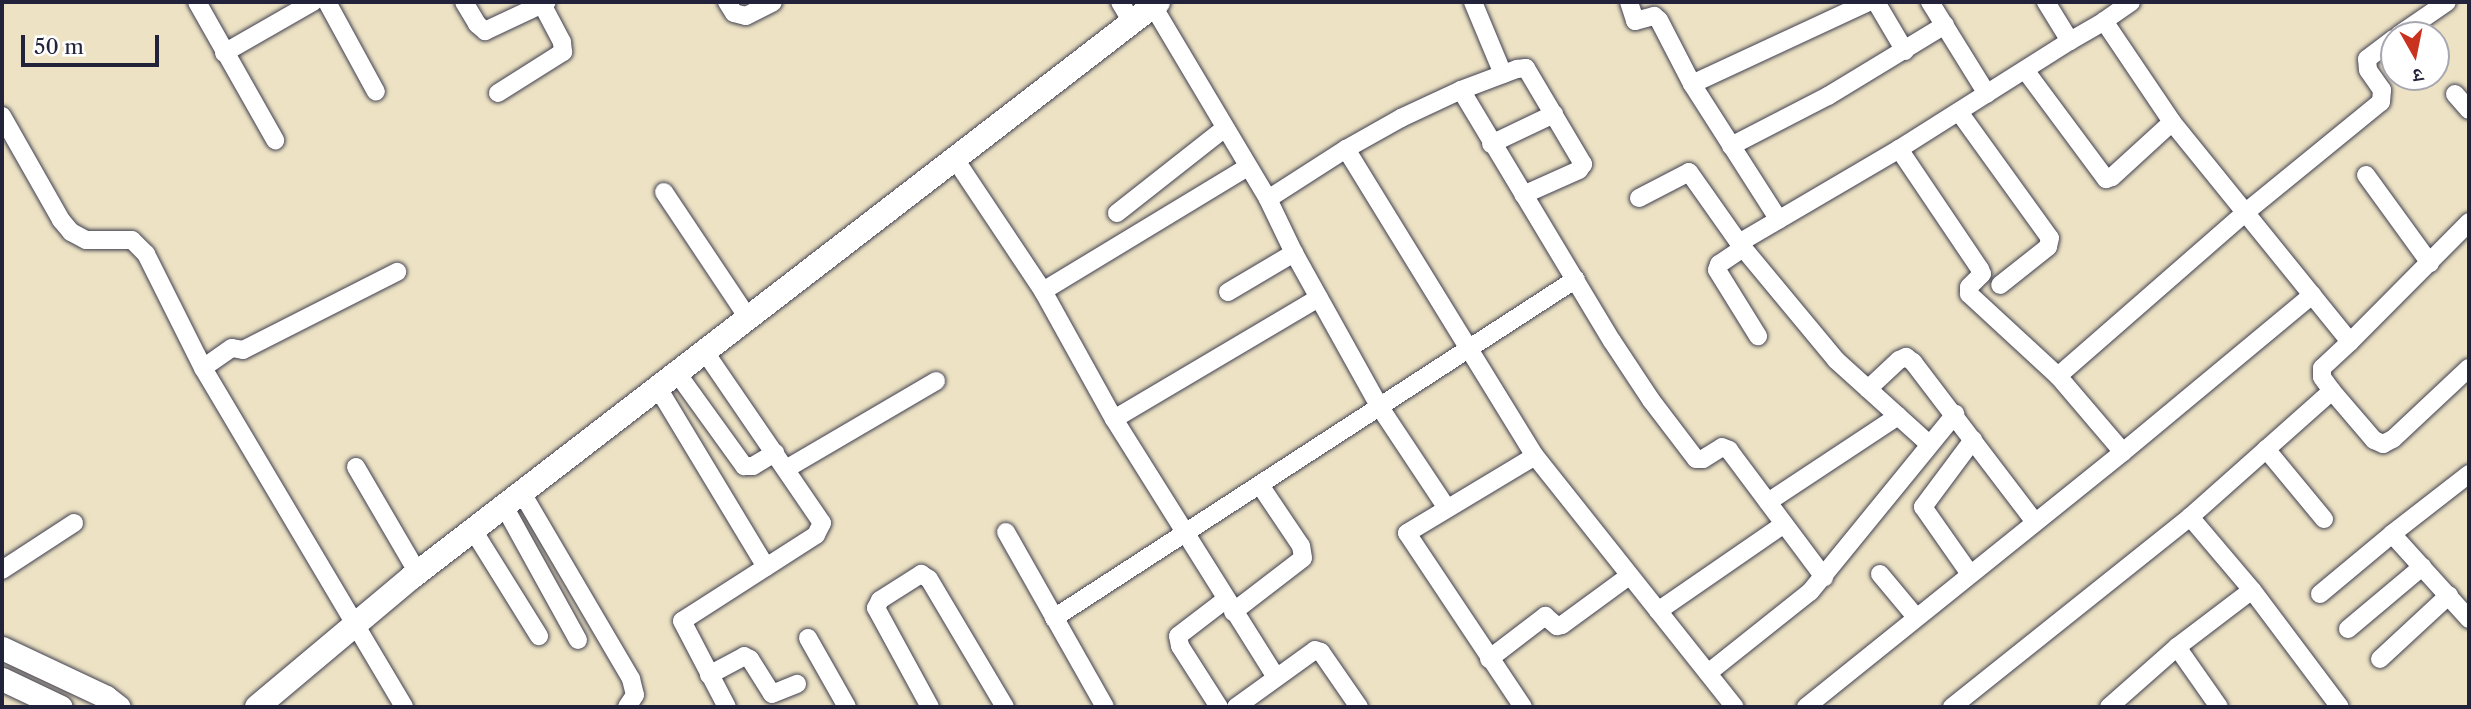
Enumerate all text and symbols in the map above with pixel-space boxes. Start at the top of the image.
scale bar [24,21,163,65]
north arrow [2380,21,2450,91]
text: 50 m [34,34,84,59]
text: उ [2411,63,2425,87]

